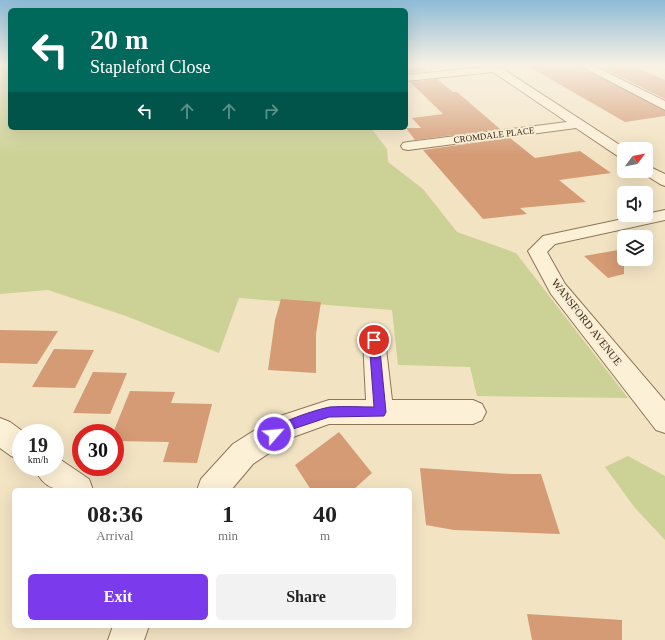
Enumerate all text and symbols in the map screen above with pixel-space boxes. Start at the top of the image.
icon: left [24,24,76,76]
text: 20 m [90,24,148,55]
text: Stapleford Close [90,57,210,77]
icon: left [134,100,156,122]
icon: ahead [176,100,198,122]
icon: ahead [218,100,240,122]
icon: right [260,100,282,122]
street label: CROMDALE PLACE [453,125,535,145]
north arrow [617,142,653,178]
map controls [617,142,653,266]
button: sound [617,186,653,222]
button: layers [617,230,653,266]
street label: WANSFORD AVENUE [550,276,625,368]
pin [357,323,391,357]
icon: arrive [363,329,385,351]
position arrow [253,413,295,455]
speed limit sign: 30 [72,424,124,476]
text: 19 [28,434,48,456]
text: km/h [28,454,48,465]
text: 08:36 [87,501,143,527]
text: 1 [222,501,234,527]
text: 40 [313,501,337,527]
text: Arrival [96,528,134,543]
text: min [218,528,238,543]
text: m [320,528,330,543]
button: Exit [28,574,208,620]
button: Share [216,574,396,620]

